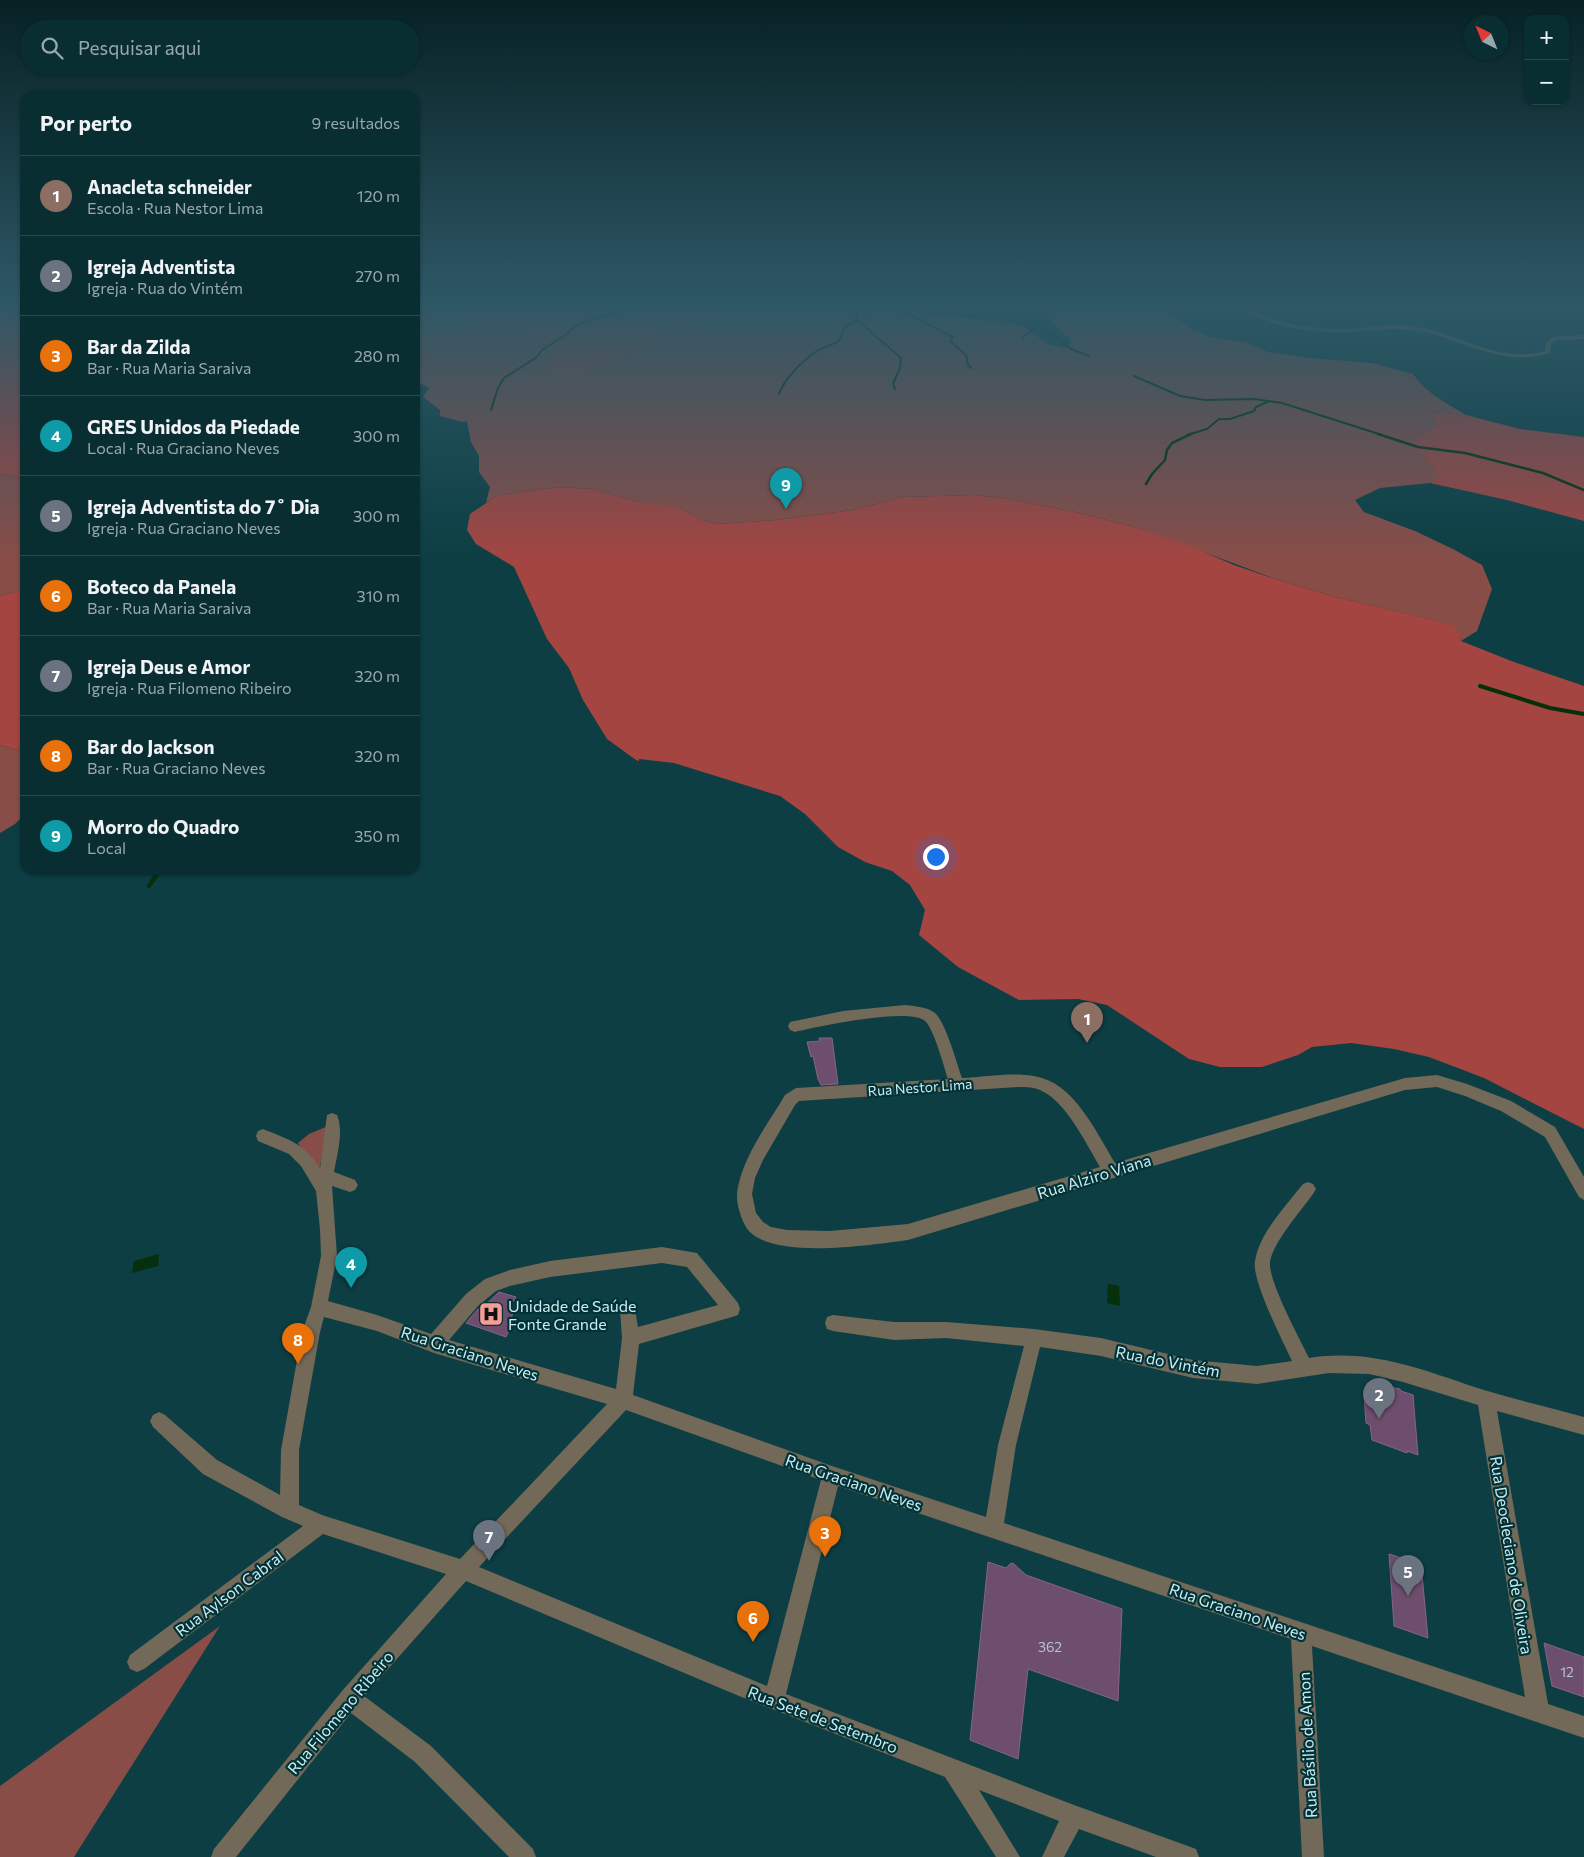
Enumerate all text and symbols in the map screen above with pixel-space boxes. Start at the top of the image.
north arrow [1464,15,1509,60]
map controls [1524,15,1569,105]
button: + [1524,15,1569,60]
search box [20,20,420,75]
icon: search [38,34,66,62]
text: Pesquisar aqui [78,36,201,59]
button: − [1524,60,1569,105]
text: Por perto [40,110,132,135]
text: 9 resultados [312,113,400,132]
text: Anacleta schneider [87,175,252,198]
text: 1 [52,186,60,205]
text: 120 m [357,186,400,205]
text: Escola · Rua Nestor Lima [87,198,263,217]
text: Igreja Adventista [87,255,235,278]
text: 2 [51,266,61,285]
text: 270 m [355,266,400,285]
text: Igreja · Rua do Vintém [87,278,243,297]
text: Bar da Zilda [87,335,190,358]
text: 3 [51,346,61,365]
text: 280 m [354,346,400,365]
text: Bar · Rua Maria Saraiva [87,358,251,377]
text: GRES Unidos da Piedade [87,415,300,438]
text: 4 [51,426,61,445]
text: 300 m [353,426,400,445]
text: Local · Rua Graciano Neves [87,438,279,457]
pin: 9 [770,468,802,509]
text: Igreja Adventista do 7˚ Dia [87,495,320,518]
text: 5 [51,506,61,525]
text: 300 m [353,506,400,525]
text: Igreja · Rua Graciano Neves [87,518,281,537]
text: Boteco da Panela [87,575,236,598]
text: 6 [51,586,61,605]
text: 310 m [357,586,400,605]
text: Bar · Rua Maria Saraiva [87,598,251,617]
text: Igreja Deus e Amor [87,655,250,678]
text: 7 [52,666,60,685]
text: 320 m [355,666,400,685]
text: Igreja · Rua Filomeno Ribeiro [87,678,292,697]
text: Bar do Jackson [87,735,215,758]
text: 8 [51,746,61,765]
text: 320 m [355,746,400,765]
text: Bar · Rua Graciano Neves [87,758,265,777]
text: Morro do Quadro [87,815,239,838]
text: 9 [51,826,61,845]
text: 350 m [354,826,400,845]
text: Local [87,838,126,857]
your location [923,844,949,870]
pin: 1 [1071,1002,1103,1043]
street label: Rua Nestor Lima [867,1075,973,1099]
street label: Rua Alziro Viana [1035,1150,1153,1202]
pin: 4 [335,1247,367,1288]
place label: Unidade de Saúde Fonte Grande [508,1296,636,1333]
hospital icon: Unidade de Saúde Fonte Grande [478,1301,504,1327]
street label: Rua Graciano Neves [399,1322,541,1384]
pin: 8 [282,1323,314,1364]
street label: Rua do Vintém [1114,1342,1222,1380]
pin: 2 [1363,1378,1395,1419]
street label: Rua Graciano Neves [783,1450,925,1514]
street label: Rua Deocleciano de Oliveira [1487,1455,1537,1655]
pin: 3 [809,1516,841,1557]
pin: 7 [473,1520,505,1561]
street label: Rua Aylson Cabral [171,1546,287,1640]
pin: 5 [1392,1555,1424,1596]
street label: Rua Graciano Neves [1167,1579,1309,1643]
pin: 6 [737,1601,769,1642]
house number: 362 [1038,1638,1062,1655]
street label: Rua Filomeno Ribeiro [283,1647,397,1777]
house number: 12 [1560,1663,1574,1680]
street label: Rua Básilio de Amon [1294,1671,1320,1819]
street label: Rua Sete de Setembro [745,1682,901,1756]

